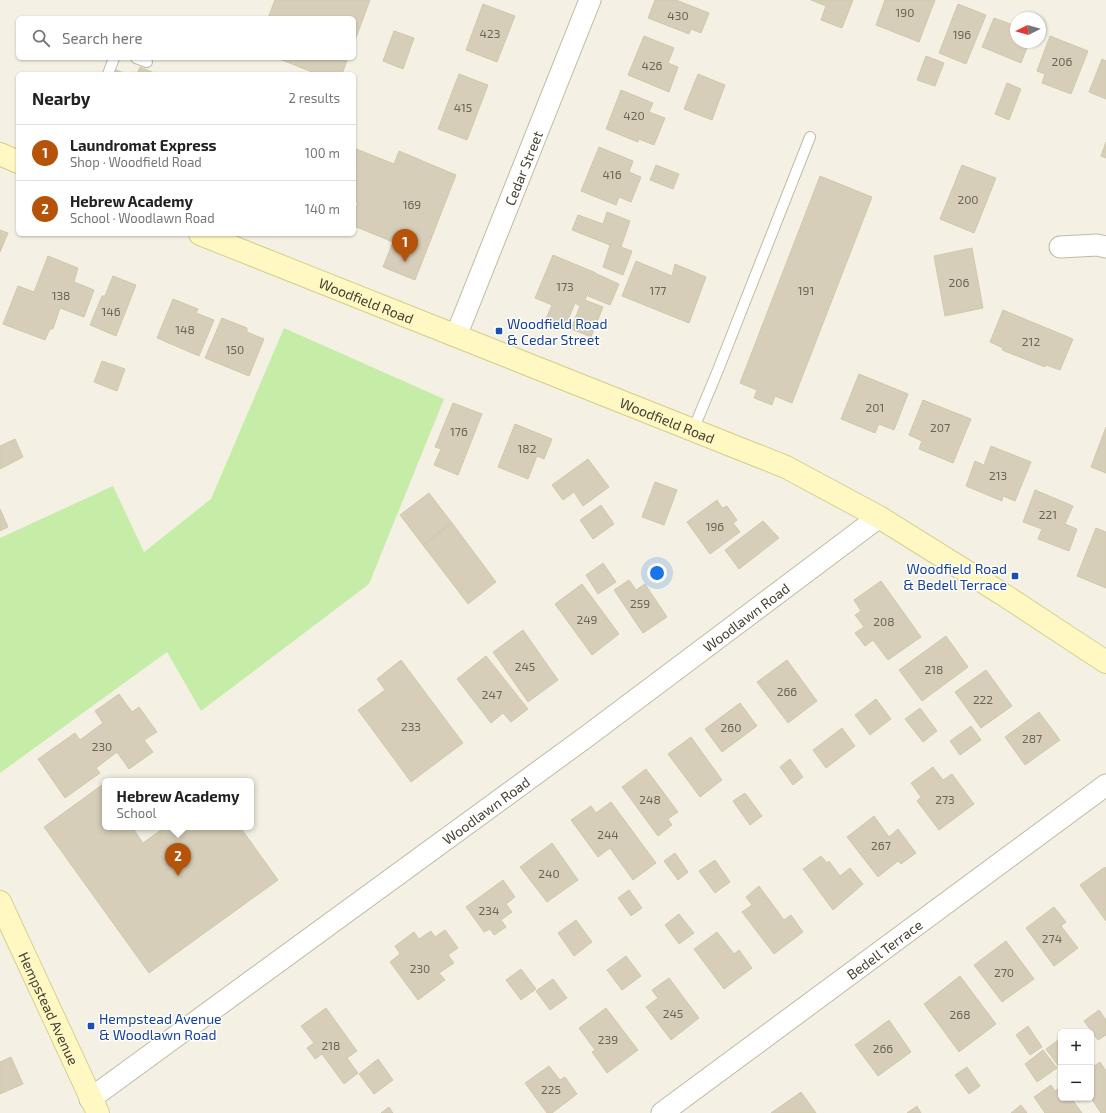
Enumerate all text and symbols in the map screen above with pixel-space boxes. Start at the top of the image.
house number: 190 [896,5,914,19]
house number: 430 [667,8,689,22]
north arrow [1010,12,1046,48]
search box [16,16,356,60]
house number: 423 [480,26,500,40]
icon: search [30,27,52,49]
house number: 196 [953,27,971,41]
text: Search here [62,29,143,47]
house number: 206 [1052,54,1073,68]
house number: 426 [642,58,663,72]
text: Nearby [32,88,90,108]
text: 2 results [288,90,340,106]
house number: 415 [454,100,472,114]
house number: 420 [623,108,645,122]
street label: Cedar Street [501,128,546,208]
text: Laundromat Express [70,136,217,154]
text: 1 [42,145,48,161]
text: 100 m [305,145,340,161]
text: Shop · Woodfield Road [70,154,202,170]
house number: 416 [602,167,622,181]
text: Hebrew Academy [70,192,193,210]
house number: 200 [957,192,979,206]
house number: 169 [403,197,421,211]
text: 2 [41,201,49,217]
text: 140 m [305,201,340,217]
text: School · Woodlawn Road [70,210,215,226]
pin: 1 [392,229,418,262]
street label: Woodfield Road [316,274,416,327]
house number: 206 [949,275,970,289]
house number: 173 [556,279,574,293]
house number: 177 [649,283,667,297]
house number: 191 [798,283,814,297]
house number: 138 [52,288,70,302]
house number: 146 [101,304,121,318]
place label: Woodfield Road & Cedar Street [507,315,608,348]
house number: 148 [175,322,195,336]
marker: Woodfield Road & Cedar Street [494,326,504,336]
house number: 212 [1022,334,1040,348]
house number: 150 [226,342,244,356]
street label: Woodfield Road [618,393,717,446]
house number: 201 [866,400,884,414]
house number: 207 [930,420,950,434]
house number: 176 [450,424,468,438]
house number: 182 [518,441,537,455]
house number: 213 [989,468,1007,482]
house number: 221 [1039,507,1057,521]
house number: 196 [706,519,724,533]
place label: Woodfield Road & Bedell Terrace [903,560,1007,593]
your location [647,563,667,583]
marker: Woodfield Road & Bedell Terrace [1010,571,1020,581]
street label: Woodlawn Road [699,579,793,655]
house number: 259 [630,596,650,610]
house number: 249 [577,612,598,626]
house number: 208 [873,614,895,628]
house number: 245 [515,659,535,673]
house number: 218 [925,662,943,676]
house number: 266 [777,684,797,698]
house number: 247 [482,687,502,701]
house number: 222 [973,692,993,706]
house number: 233 [401,719,421,733]
house number: 260 [721,720,741,734]
house number: 287 [1022,731,1042,745]
house number: 230 [92,739,112,753]
street label: Woodlawn Road [439,773,533,848]
popup [102,778,254,830]
text: Hebrew Academy [117,787,239,805]
house number: 248 [639,792,661,806]
house number: 273 [935,792,955,806]
text: School [117,805,156,821]
house number: 244 [597,827,619,841]
house number: 267 [871,838,891,852]
pin: 2 [165,843,191,876]
house number: 240 [538,866,560,880]
house number: 234 [479,903,499,917]
street label: Bedell Terrace [843,915,925,983]
house number: 274 [1042,931,1062,945]
street label: Hempstead Avenue [16,949,83,1067]
house number: 230 [410,961,430,975]
house number: 270 [994,965,1014,979]
house number: 245 [663,1006,683,1020]
house number: 268 [950,1007,970,1021]
place label: Hempstead Avenue & Woodlawn Road [99,1010,222,1043]
marker: Hempstead Avenue & Woodlawn Road [86,1021,96,1031]
map controls [1058,1029,1094,1101]
button: + [1058,1029,1094,1065]
house number: 239 [598,1032,618,1046]
house number: 218 [322,1038,340,1052]
house number: 266 [873,1041,893,1055]
button: − [1058,1065,1094,1101]
house number: 225 [541,1082,561,1096]

